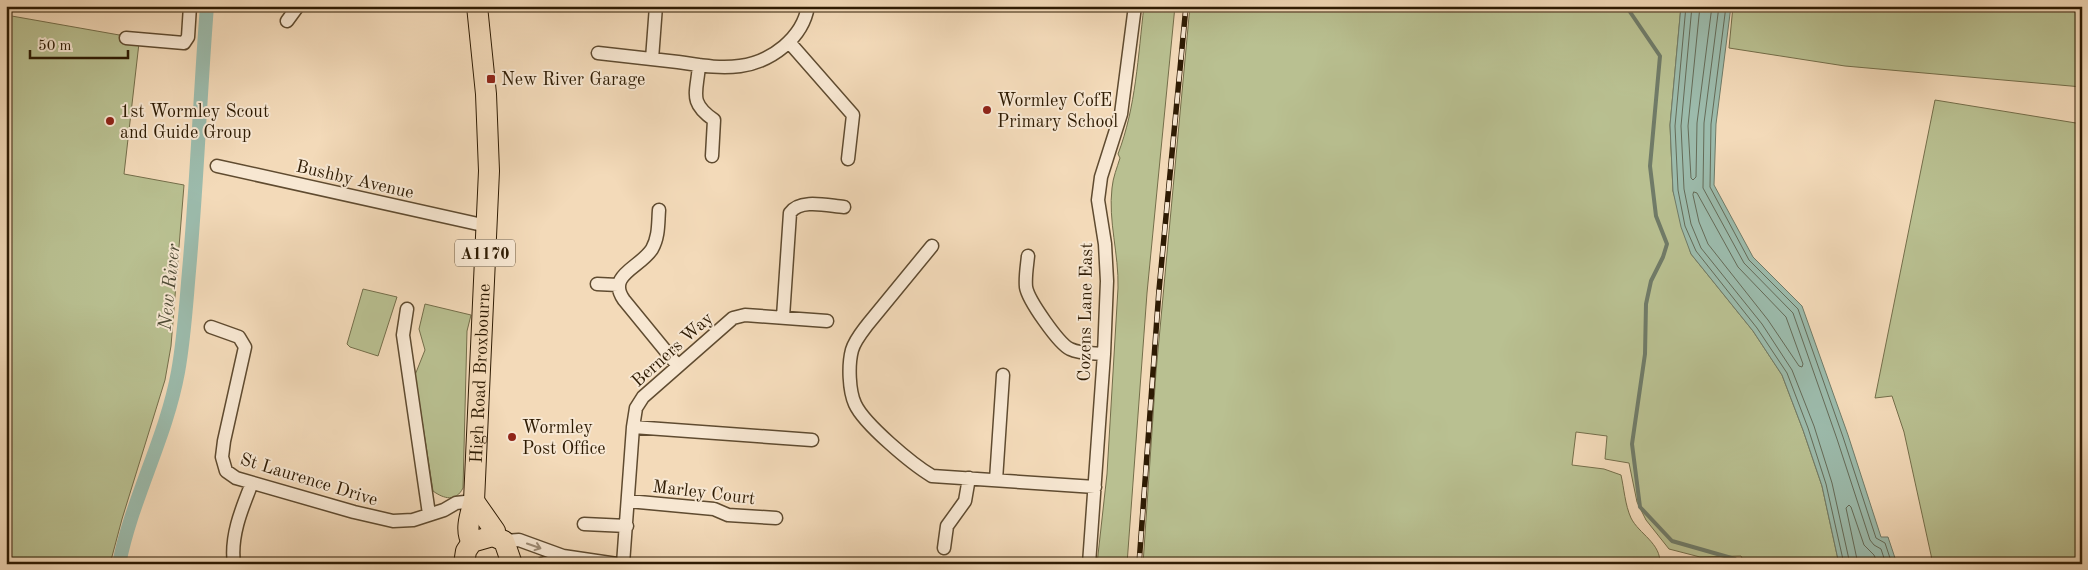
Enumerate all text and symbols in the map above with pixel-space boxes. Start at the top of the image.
scale bar [30,28,128,60]
text: 50 m [38,39,72,54]
place label: New River Garage [501,71,645,89]
marker: New River Garage [485,73,497,85]
place label: Wormley CofE Primary School [997,92,1118,131]
place label: 1st Wormley Scout and Guide Group [120,103,269,142]
marker: Wormley CofE Primary School [981,104,993,116]
marker: 1st Wormley Scout and Guide Group [104,115,116,127]
street label: Bushby Avenue [294,158,416,202]
road number: A1170 [455,240,515,266]
water label: New River [156,242,185,332]
street label: Cozens Lane East [1076,242,1096,382]
street label: High Road Broxbourne [468,283,494,464]
street label: Berners Way [629,309,717,391]
place label: Wormley Post Office [522,419,606,458]
marker: Wormley Post Office [506,431,518,443]
street label: St Laurence Drive [238,450,380,509]
street label: Marley Court [651,478,756,508]
one-way arrow [526,542,541,551]

